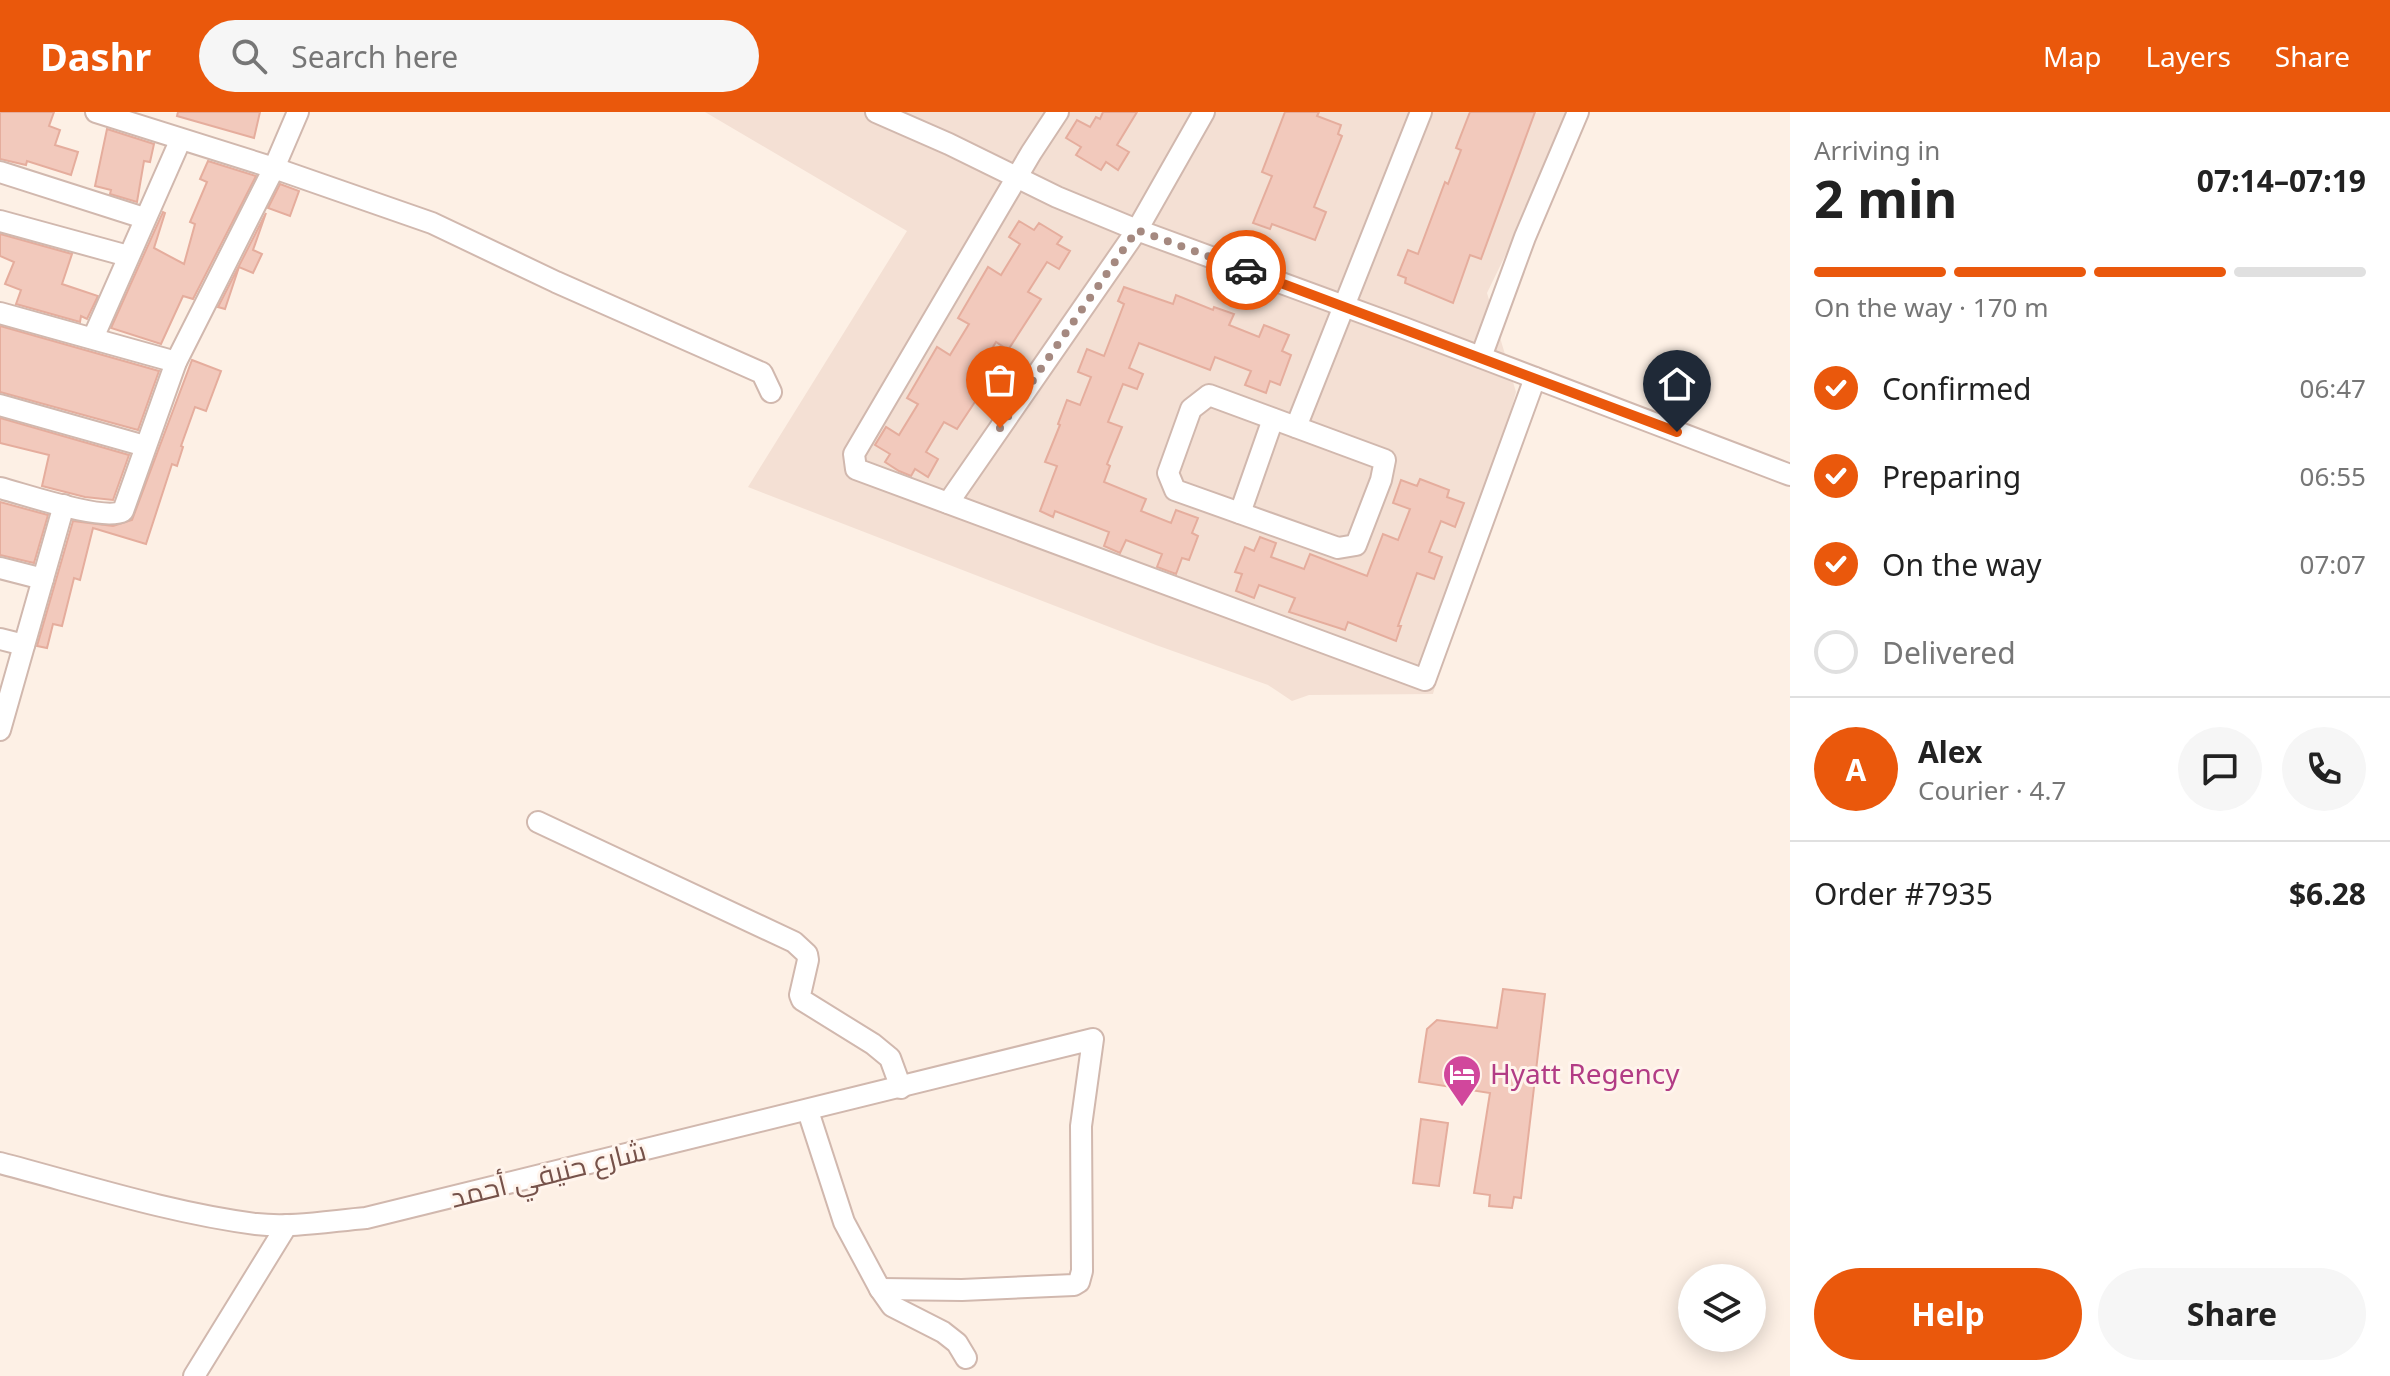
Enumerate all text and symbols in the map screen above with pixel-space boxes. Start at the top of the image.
search box [199,20,759,92]
text: Dashr [40,30,151,82]
icon: search [227,34,271,78]
text: Search here [291,36,458,77]
text: Map [2043,37,2101,75]
text: Layers [2145,37,2231,75]
text: Share [2275,37,2350,75]
text: Arriving in [1814,132,1940,168]
text: 07:14–07:19 [2197,160,2366,201]
text: 2 min [1814,162,1957,233]
courier [1206,230,1286,310]
icon: car [1224,248,1268,292]
text: On the way · 170 m [1814,289,2048,325]
pin [966,346,1034,428]
pin [1643,350,1711,432]
icon: bag [978,358,1022,402]
icon: home [1655,362,1699,406]
icon: check [1814,366,1858,410]
text: Confirmed [1882,368,2032,409]
text: 06:47 [2300,370,2366,406]
icon: check [1814,454,1858,498]
text: Preparing [1882,456,2021,497]
text: 06:55 [2300,458,2366,494]
icon: check [1814,542,1858,586]
text: On the way [1882,544,2042,585]
text: 07:07 [2300,546,2366,582]
text: Delivered [1882,632,2016,673]
button: chat [2178,727,2262,811]
button: phone [2282,727,2366,811]
text: Alex [1918,731,1982,772]
text: A [1846,749,1866,790]
text: Courier · 4.7 [1918,772,2066,808]
text: Order #7935 [1814,873,1993,914]
text: $6.28 [2289,873,2366,914]
hotel icon: Hyatt Regency [1441,1053,1483,1108]
place label: Hyatt Regency [1490,1054,1680,1092]
street label: شارع حنيفي أحمد [446,1130,651,1220]
map controls [1678,1264,1766,1352]
button: layers [1678,1264,1766,1352]
button: Help [1814,1268,2082,1360]
button: Share [2098,1268,2366,1360]

